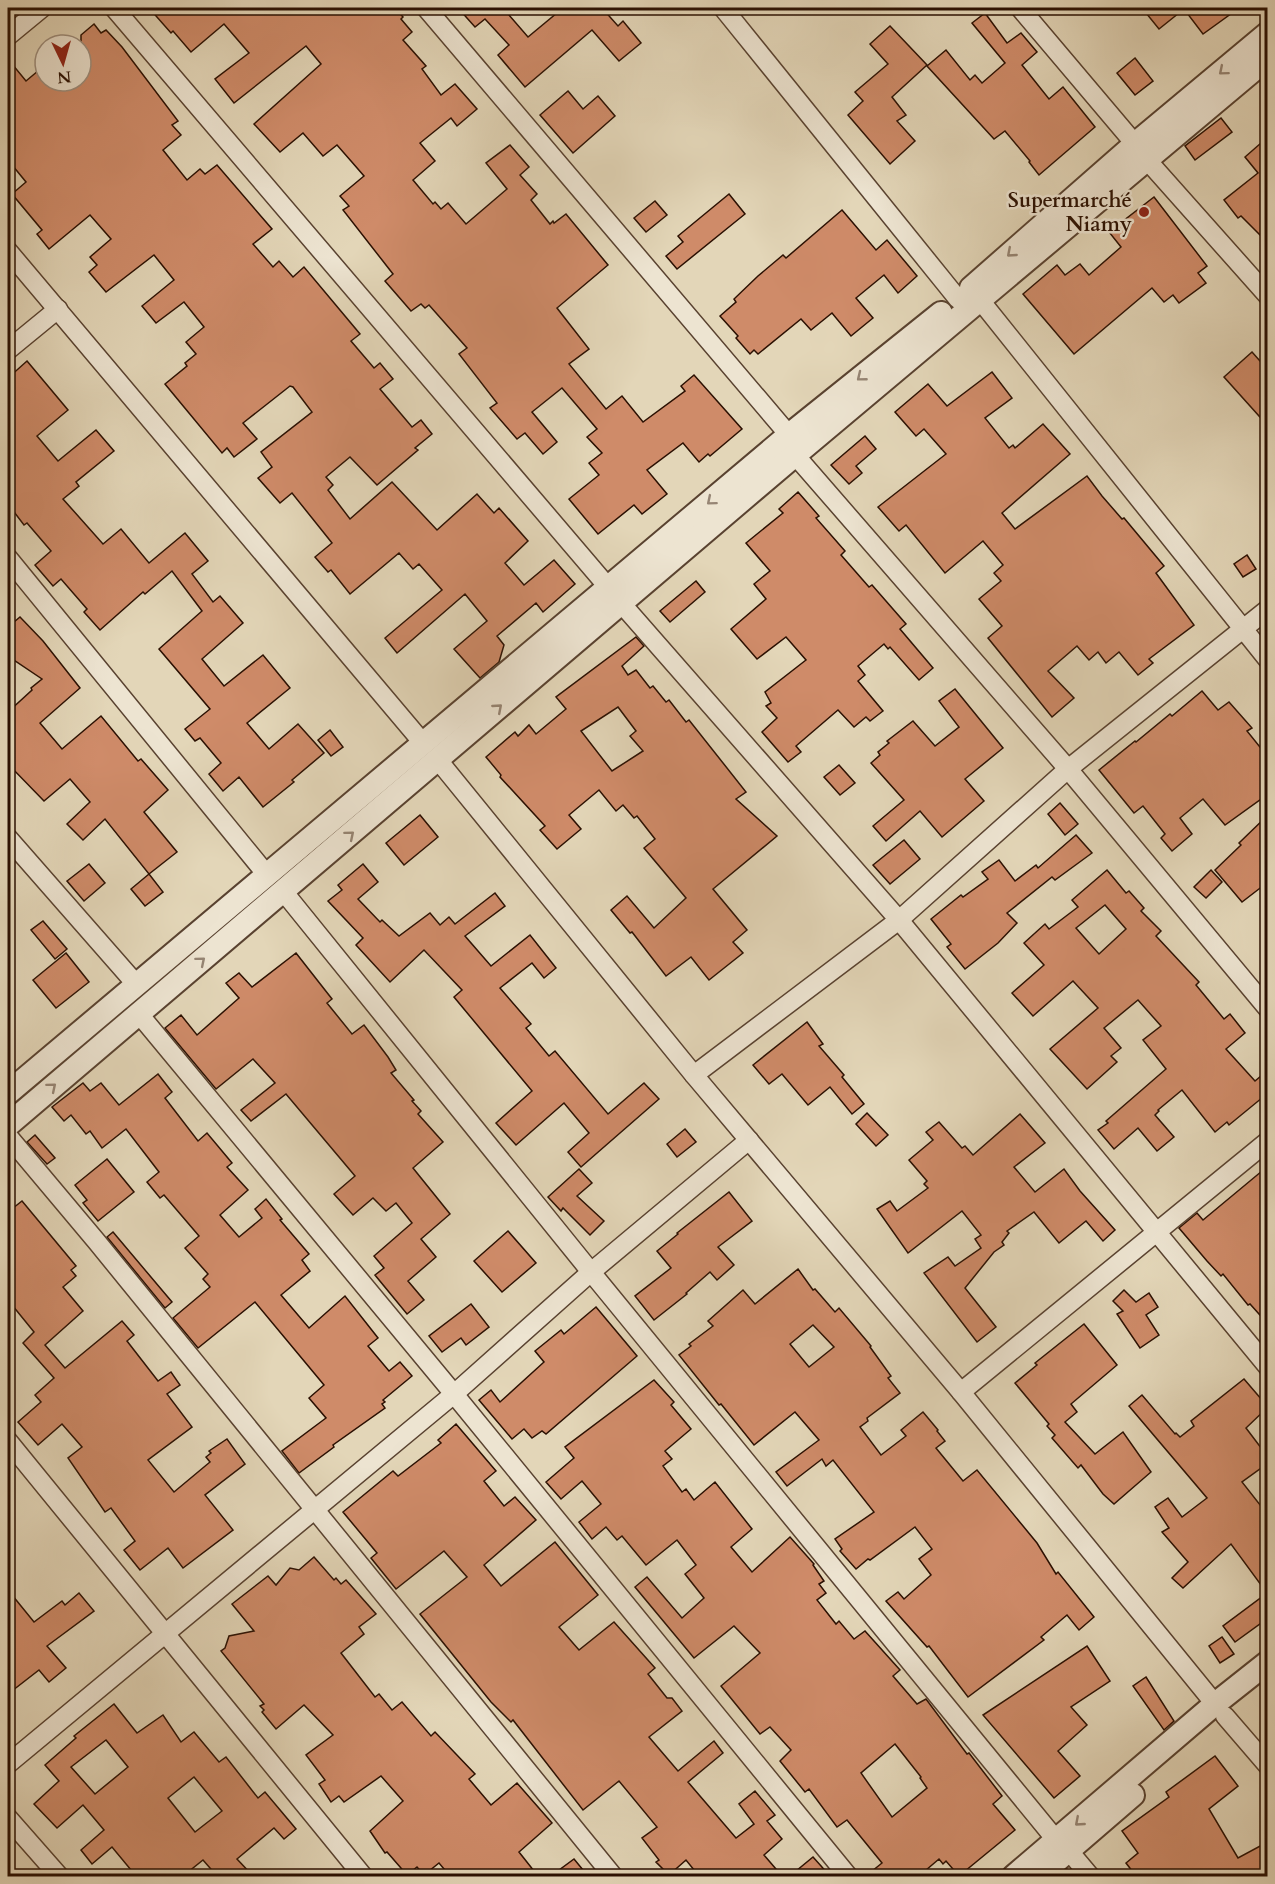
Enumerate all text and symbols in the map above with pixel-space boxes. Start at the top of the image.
north arrow [33,33,93,93]
one-way arrow [1219,63,1230,74]
text: N [56,65,72,89]
place label: Supermarché Niamy [1008,186,1132,239]
marker: Supermarché Niamy [1137,205,1151,219]
one-way arrow [1007,246,1018,257]
one-way arrow [857,370,868,381]
one-way arrow [707,494,718,505]
one-way arrow [491,705,502,716]
one-way arrow [343,831,354,842]
one-way arrow [194,957,205,968]
one-way arrow [45,1083,56,1094]
one-way arrow [1075,1815,1086,1826]

